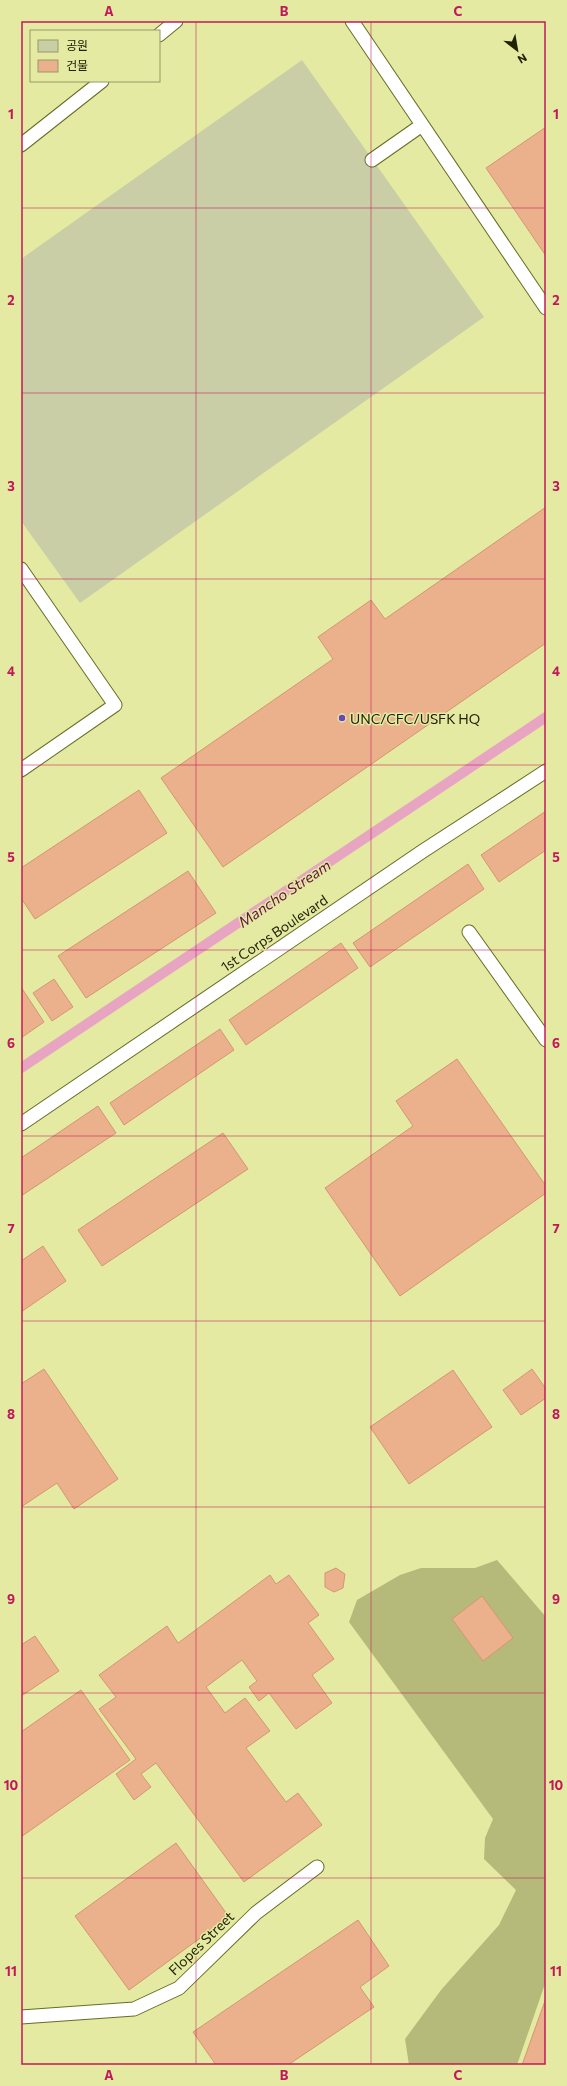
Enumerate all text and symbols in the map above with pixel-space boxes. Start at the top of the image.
text: A [104,3,114,19]
text: B [280,3,289,19]
text: C [454,3,463,19]
legend [30,30,160,82]
north arrow [497,30,537,70]
text: 공원 [66,38,88,52]
text: N [516,51,529,67]
text: 건물 [66,58,88,72]
text: 1 [8,106,14,122]
text: 1 [553,106,559,122]
text: 2 [7,292,15,308]
text: 2 [552,292,560,308]
text: 3 [7,478,15,494]
text: 3 [552,478,560,494]
text: 4 [7,663,15,679]
text: 4 [552,663,560,679]
place label: UNC/CFC/USFK HQ [350,710,480,727]
marker: UNC/CFC/USFK HQ [337,713,347,723]
text: 5 [7,849,15,865]
text: 5 [552,849,560,865]
water label: Mancho Stream [234,855,334,931]
street label: 1st Corps Boulevard [217,891,331,975]
text: 6 [7,1035,15,1051]
text: 6 [552,1035,560,1051]
text: 7 [7,1220,15,1236]
text: 7 [552,1220,560,1236]
text: 8 [7,1406,15,1422]
text: 8 [552,1406,560,1422]
text: 9 [7,1591,15,1607]
text: 9 [552,1591,560,1607]
text: 10 [4,1777,19,1793]
text: 10 [549,1777,564,1793]
street label: Flopes Street [165,1907,237,1978]
text: 11 [5,1963,17,1979]
text: 11 [550,1963,562,1979]
text: A [104,2067,114,2083]
text: B [280,2067,289,2083]
text: C [454,2067,463,2083]

